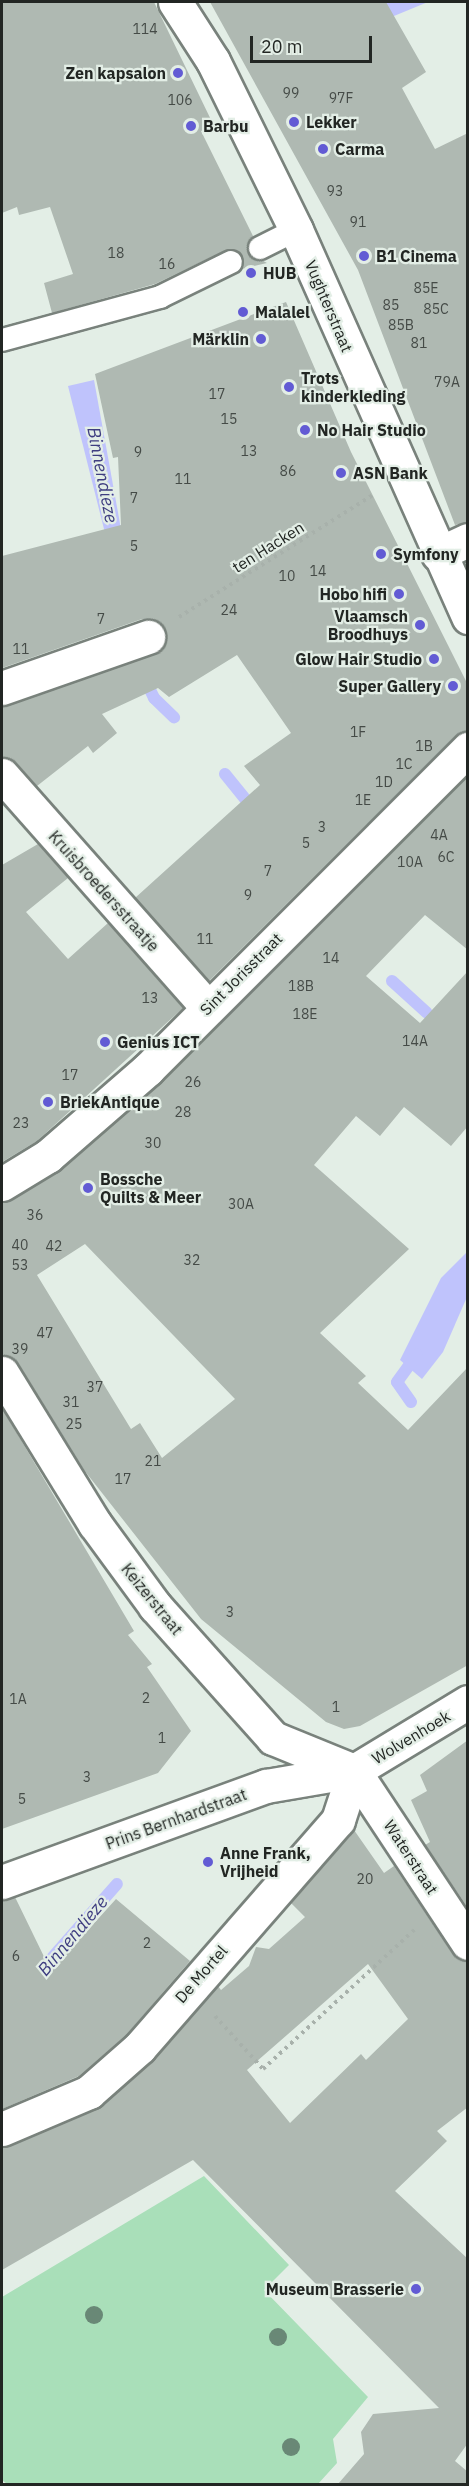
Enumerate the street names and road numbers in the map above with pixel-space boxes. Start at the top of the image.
street label: Vughterstraat [301,257,357,355]
street label: ten Hacken [229,517,307,577]
street label: Kruisbroedersstraatje [45,827,163,955]
street label: Sint Jorisstraat [196,929,286,1019]
street label: Keizerstraat [117,1559,187,1639]
street label: Wolvenhoek [368,1706,454,1768]
street label: Prins Bernhardstraat [103,1785,249,1853]
street label: Waterstraat [380,1816,442,1898]
street label: De Mortel [171,1941,231,2007]

